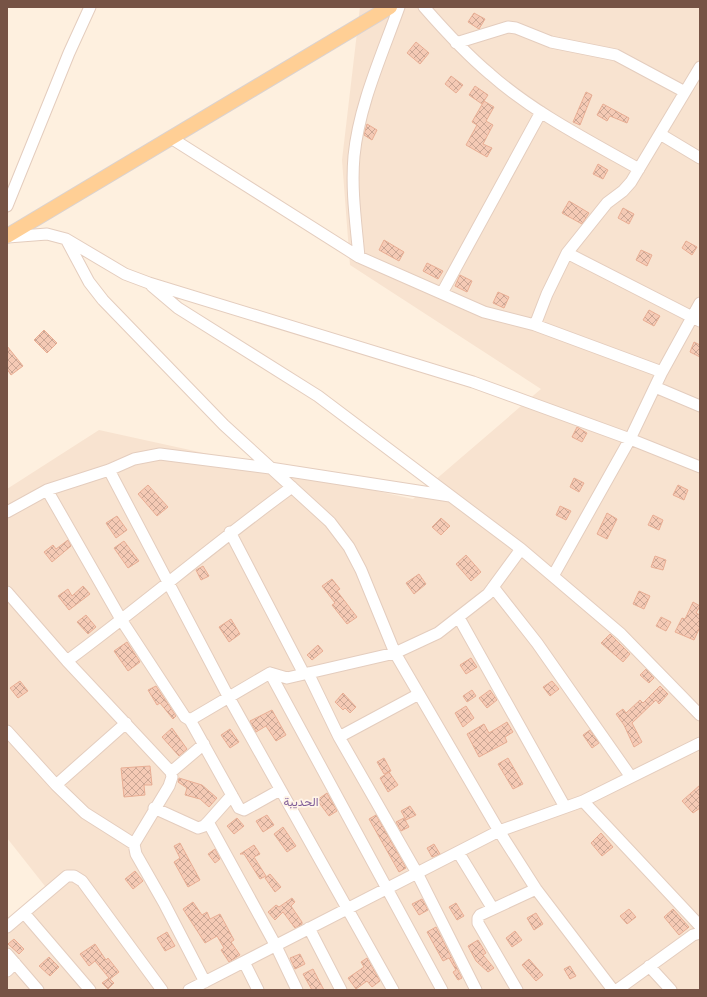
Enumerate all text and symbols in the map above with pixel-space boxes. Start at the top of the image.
district label: الحديبة [284,793,318,810]

